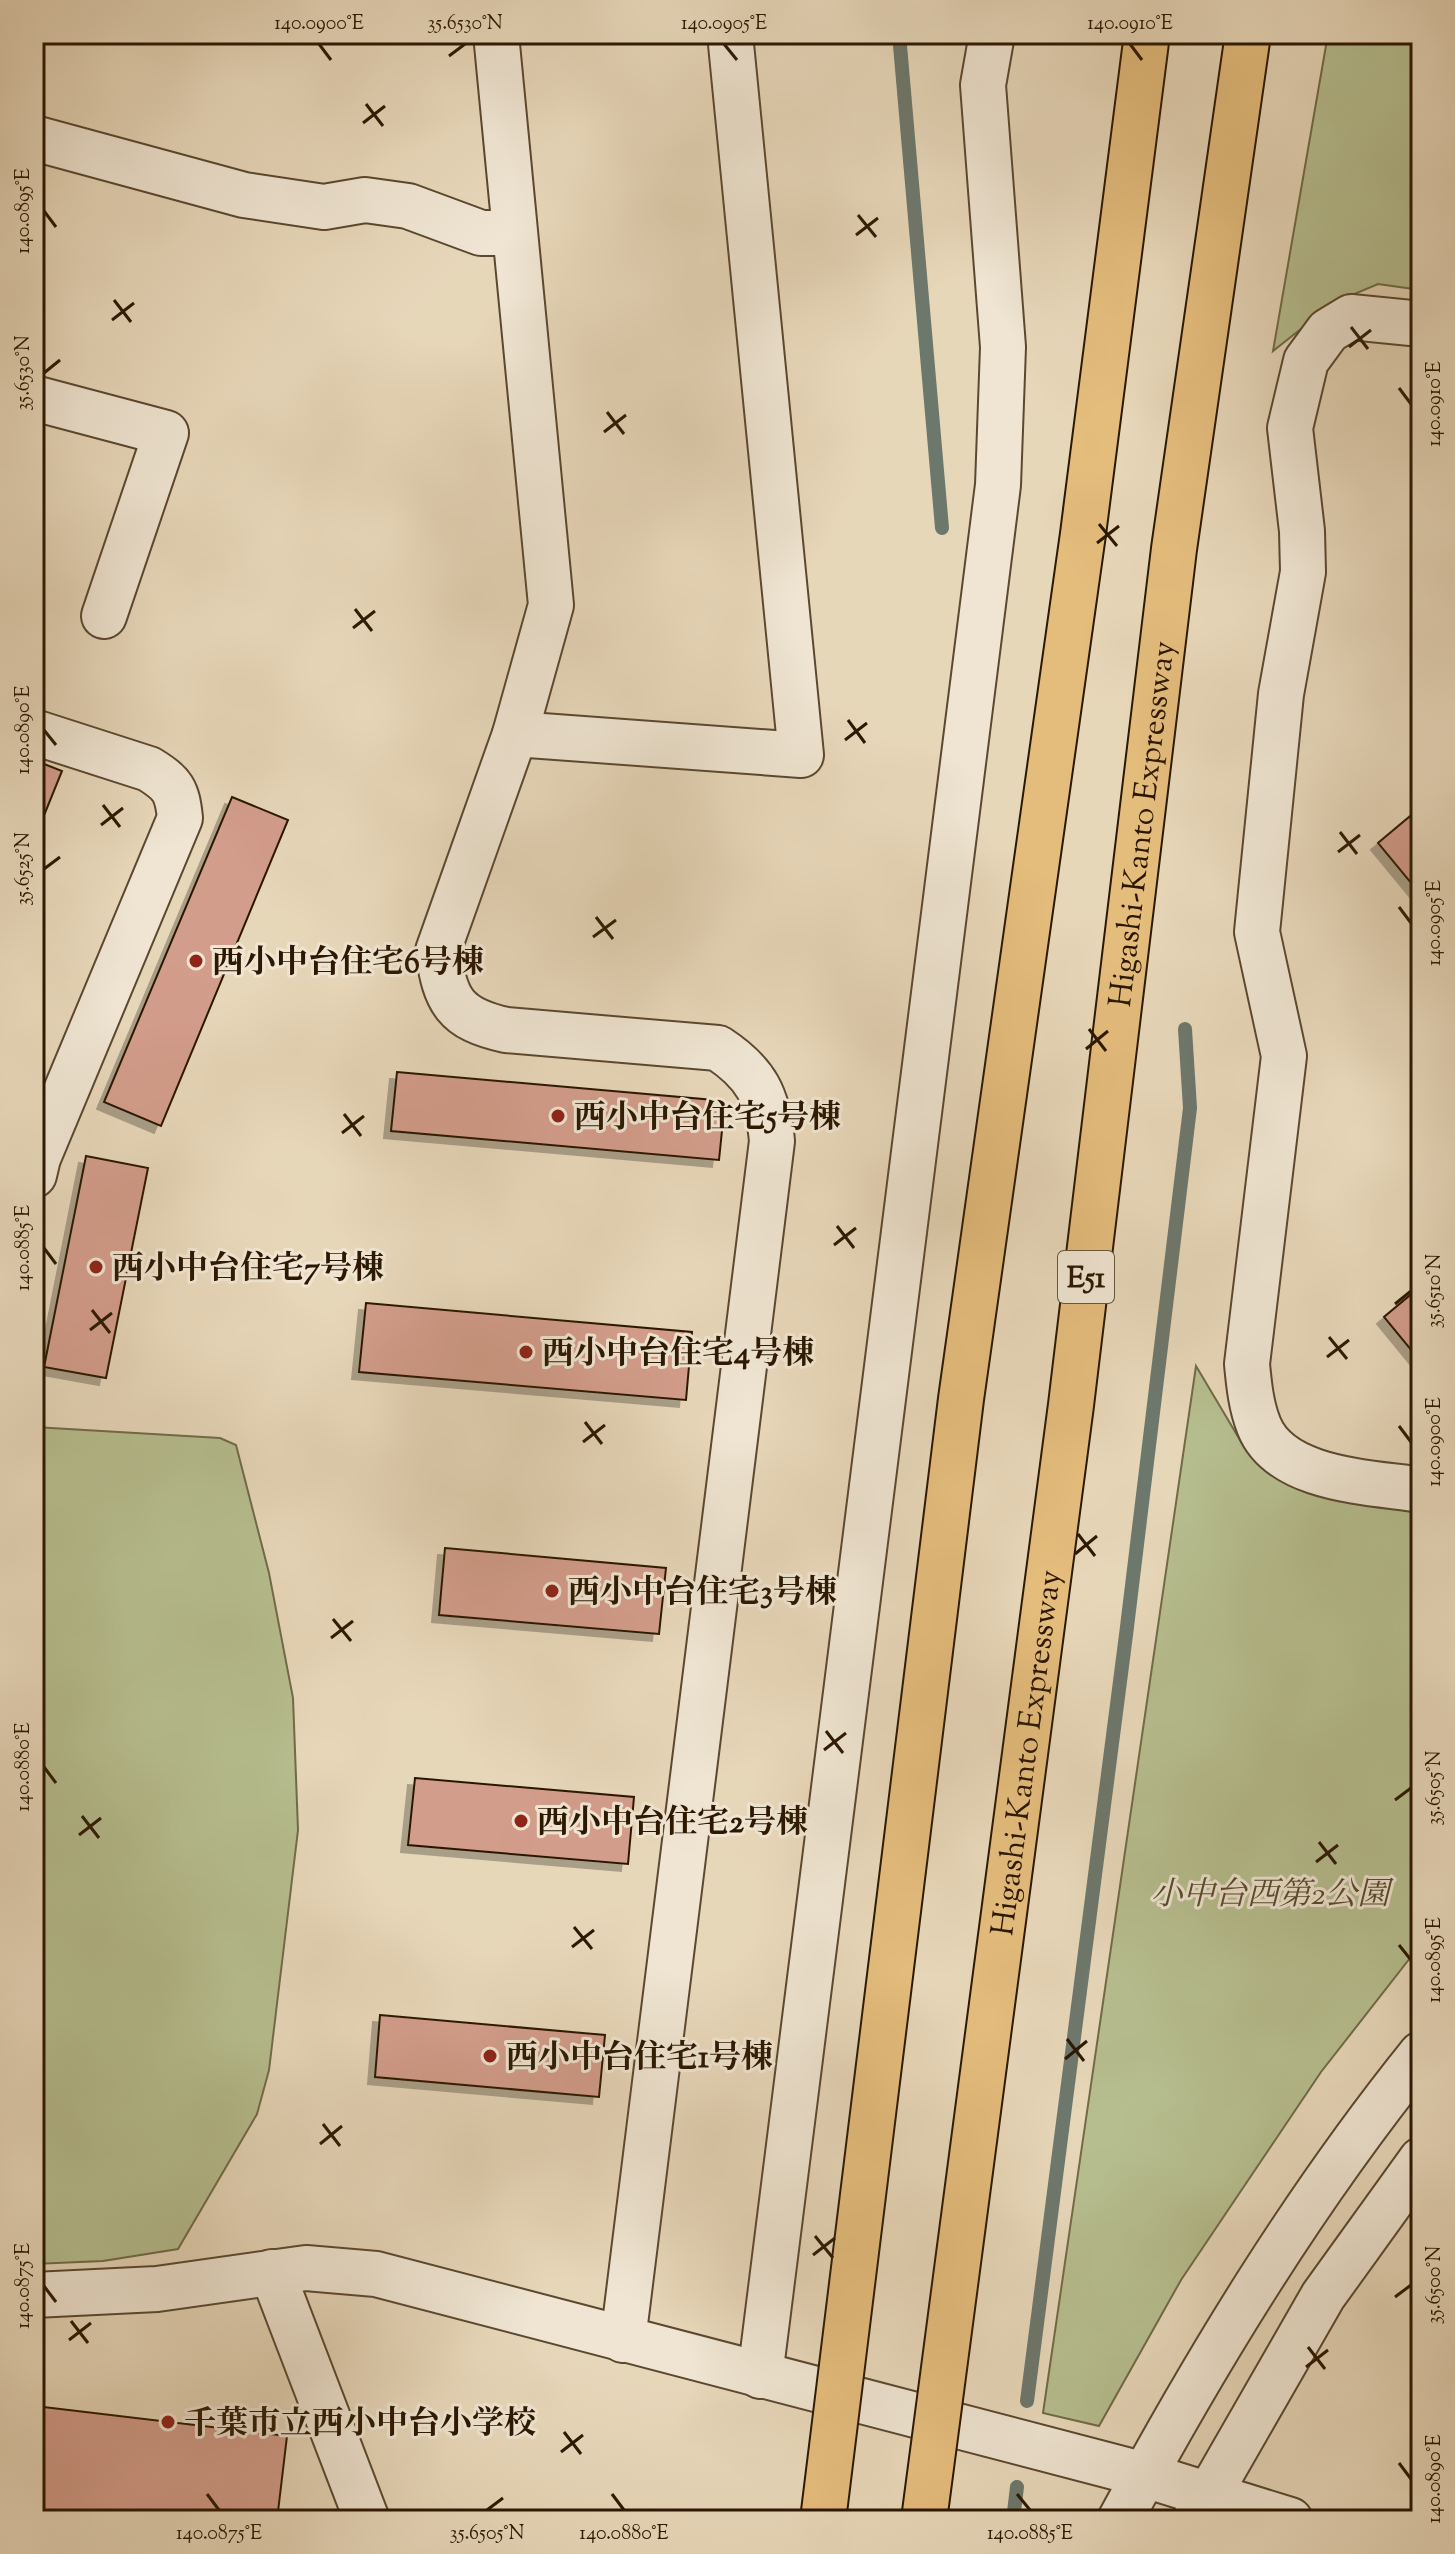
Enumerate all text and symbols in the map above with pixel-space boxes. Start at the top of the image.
text: 140.0900°E [274,10,364,39]
text: 35.6530°N [427,10,503,39]
text: 140.0905°E [681,10,767,39]
text: 140.0910°E [1087,10,1173,39]
text: 140.0895°E [10,168,39,254]
text: 35.6530°N [10,335,39,411]
text: 140.0910°E [1421,361,1450,447]
street label: Higashi-Kanto Expressway [1099,639,1189,1010]
text: 140.0890°E [10,686,39,774]
text: 35.6525°N [10,832,39,906]
text: 140.0905°E [1421,880,1450,966]
place label: 西小中台住宅6号棟 [212,941,484,987]
marker: 西小中台住宅6号棟 [187,952,205,970]
place label: 西小中台住宅5号棟 [574,1096,841,1142]
marker: 西小中台住宅5号棟 [549,1107,567,1125]
text: 140.0885°E [10,1205,39,1291]
place label: 西小中台住宅7号棟 [112,1247,384,1293]
road number: E51 [1058,1251,1114,1303]
text: 35.6510°N [1421,1254,1450,1328]
marker: 西小中台住宅7号棟 [87,1258,105,1276]
place label: 西小中台住宅4号棟 [542,1332,814,1378]
marker: 西小中台住宅4号棟 [517,1343,535,1361]
text: 140.0900°E [1421,1397,1450,1487]
street label: Higashi-Kanto Expressway [981,1567,1075,1939]
place label: 西小中台住宅3号棟 [568,1571,837,1617]
marker: 西小中台住宅3号棟 [543,1582,561,1600]
text: 140.0880°E [10,1722,39,1812]
text: 35.6505°N [1421,1751,1450,1825]
place label: 西小中台住宅2号棟 [537,1801,808,1847]
marker: 西小中台住宅2号棟 [512,1812,530,1830]
park label: 小中台西第2公園 [1151,1873,1394,1919]
text: 140.0895°E [1421,1917,1450,2003]
place label: 西小中台住宅1号棟 [506,2036,773,2082]
marker: 西小中台住宅1号棟 [481,2047,499,2065]
text: 140.0875°E [10,2243,39,2329]
text: 35.6500°N [1421,2246,1450,2324]
place label: 千葉市立西小中台小学校 [184,2402,536,2448]
marker: 千葉市立西小中台小学校 [159,2413,177,2431]
text: 140.0890°E [1421,2435,1450,2523]
text: 140.0875°E [176,2520,262,2549]
text: 35.6505°N [450,2520,524,2549]
text: 140.0880°E [579,2520,669,2549]
text: 140.0885°E [987,2520,1073,2549]

